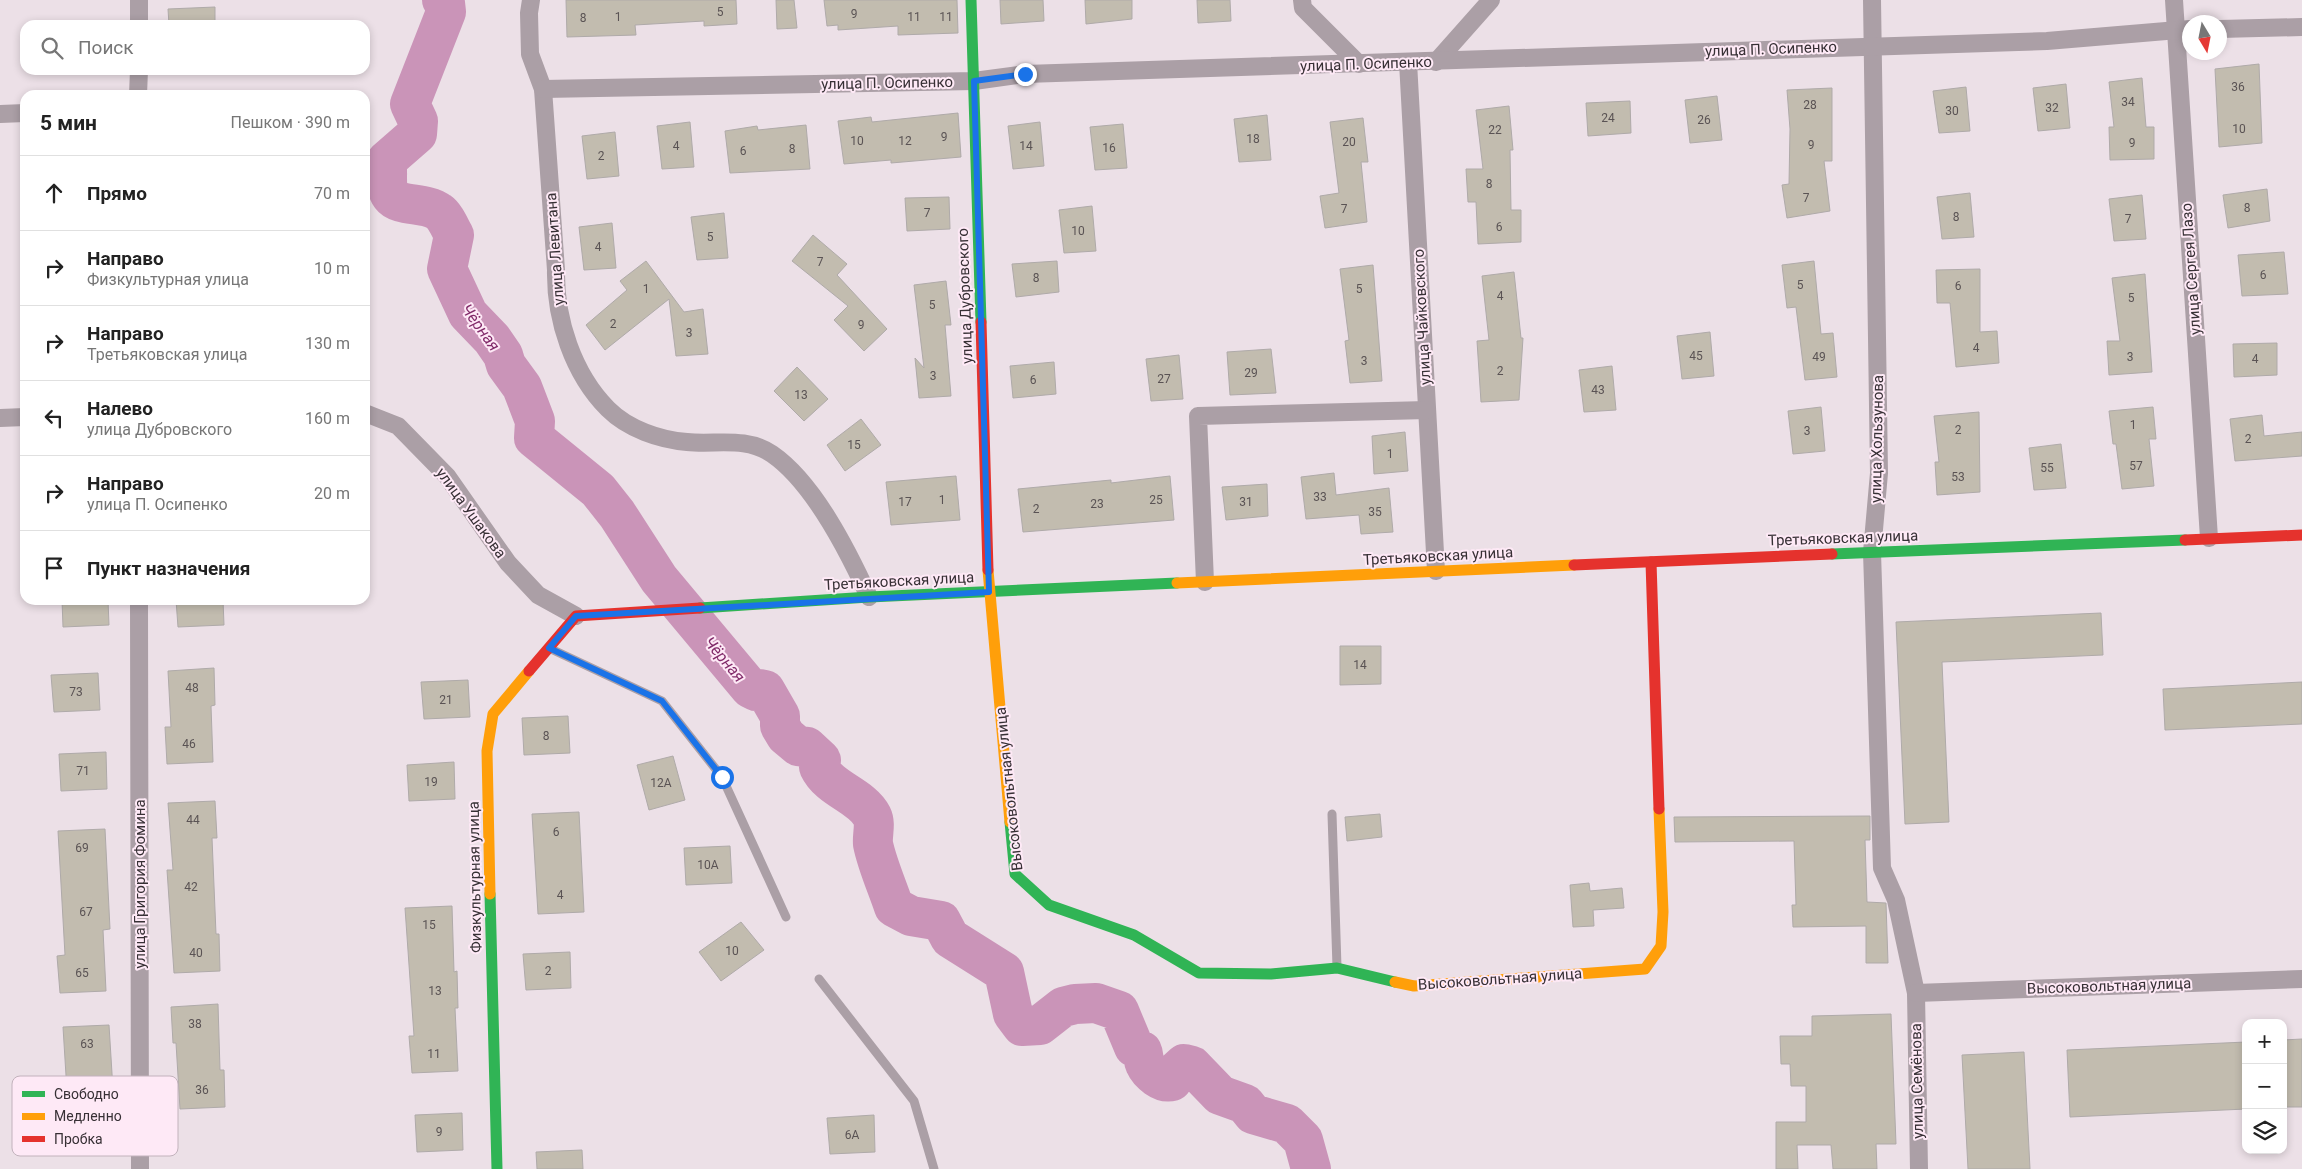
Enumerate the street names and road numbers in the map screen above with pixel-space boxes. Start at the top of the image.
street label: улица П. Осипенко [1705,38,1837,60]
street label: улица П. Осипенко [1300,53,1432,75]
street label: улица П. Осипенко [821,73,953,93]
street label: улица Левитана [542,192,568,306]
street label: улица Сергея Лазо [2177,203,2205,335]
street label: улица Дубровского [954,228,976,364]
street label: улица Чайковского [1409,249,1435,385]
street label: улица Хользунова [1867,375,1887,503]
street label: улица Ушакова [432,464,510,562]
street label: Третьяковская улица [1768,526,1918,550]
street label: Третьяковская улица [1362,543,1514,569]
street label: Третьяковская улица [823,568,975,594]
street label: Высоковольтная улица [991,706,1027,872]
street label: улица Григория Фомина [131,799,149,969]
street label: Физкультурная улица [465,801,485,953]
street label: Высоковольтная улица [1417,964,1583,994]
street label: Высоковольтная улица [2027,974,2191,998]
street label: улица Семёнова [1907,1023,1927,1139]

